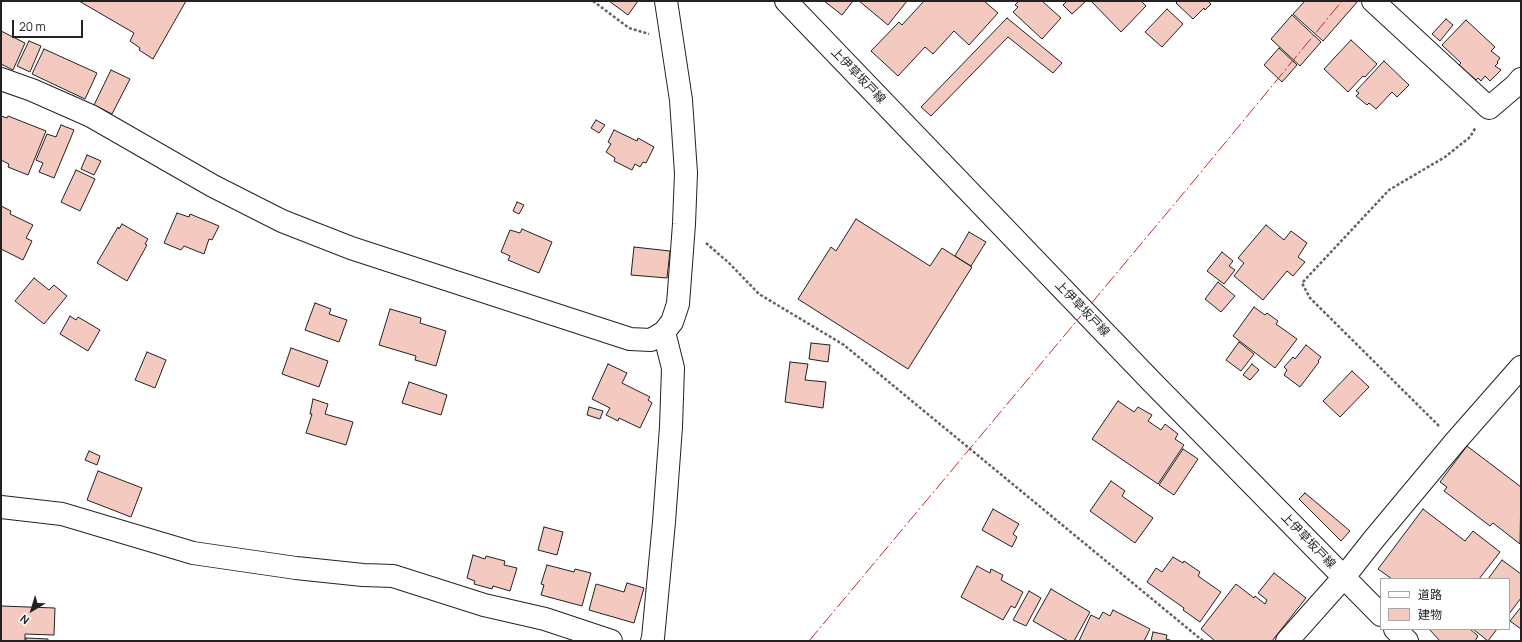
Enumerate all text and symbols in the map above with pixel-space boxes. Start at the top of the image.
scale bar [14,12,85,38]
text: 20 m [19,18,46,35]
street label: 上伊草坂戸線 [828,45,888,107]
street label: 上伊草坂戸線 [1052,278,1112,340]
street label: 上伊草坂戸線 [1278,510,1338,572]
legend [1380,578,1510,630]
text: 道路 [1418,586,1442,603]
north arrow [12,590,52,630]
text: 建物 [1418,606,1442,623]
text: N [17,612,32,628]

